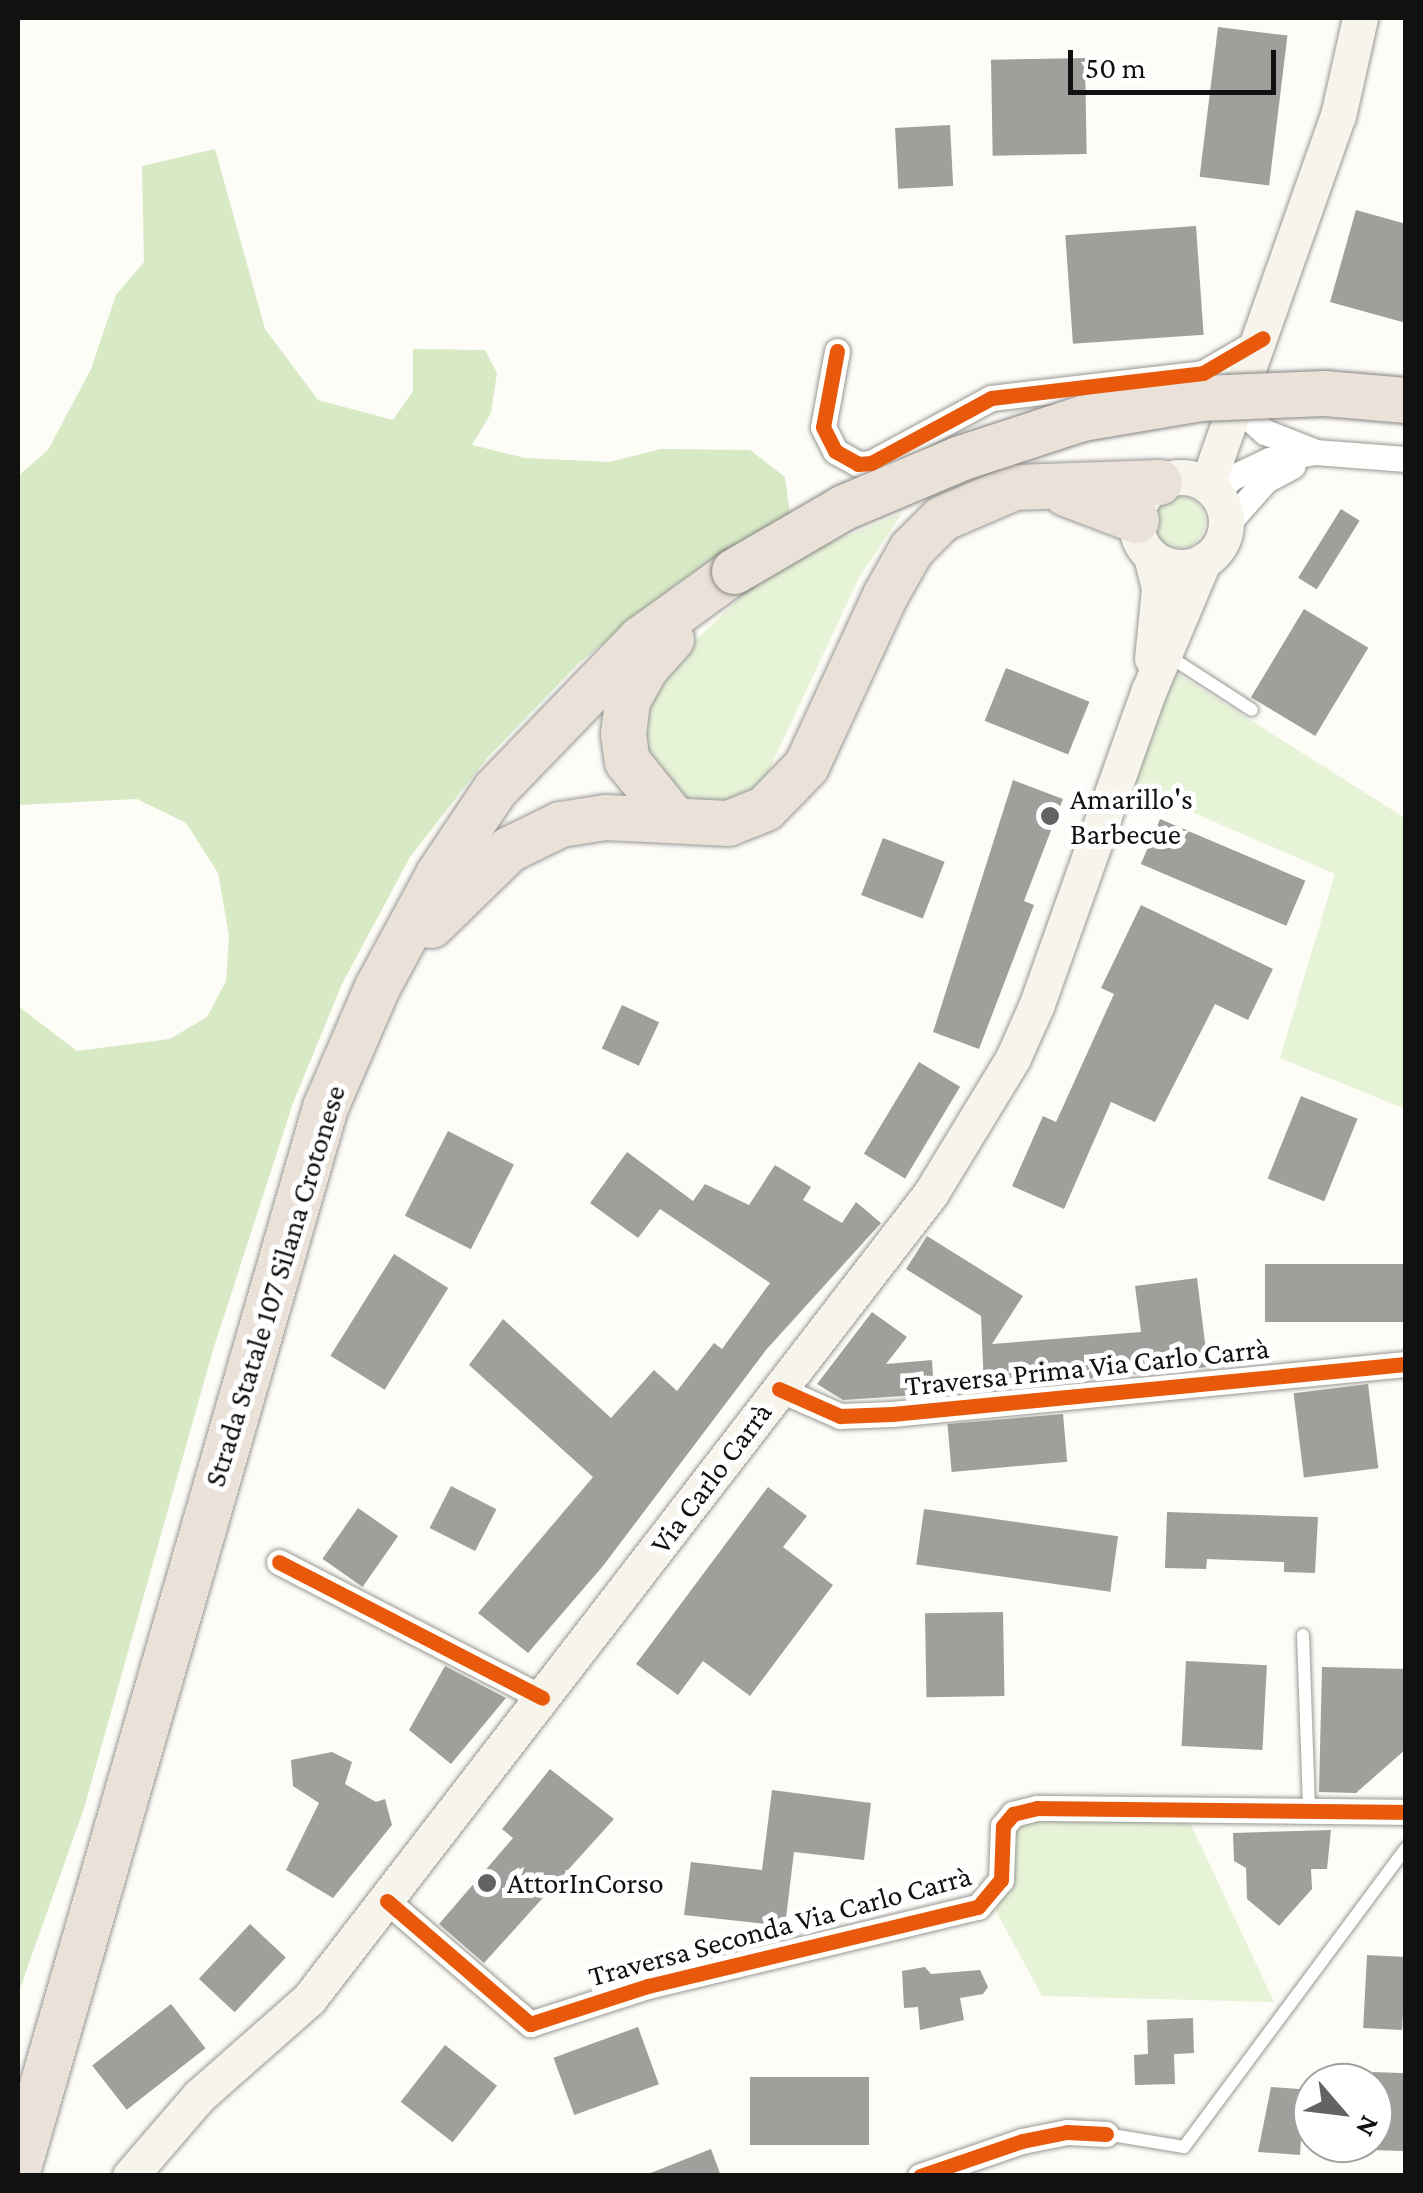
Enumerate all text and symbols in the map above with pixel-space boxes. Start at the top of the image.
scale bar [1073,30,1280,92]
text: 50 m [1085,51,1146,84]
place label: Amarillo's Barbecue [1070,781,1193,852]
marker: Amarillo's Barbecue [1039,805,1061,827]
street label: Strada Statale 107 Silana Crotonese [197,1081,353,1491]
street label: Traversa Prima Via Carlo Carrà [903,1330,1271,1404]
street label: Via Carlo Carrà [642,1395,780,1561]
street label: Traversa Seconda Via Carlo Carrà [585,1858,975,1994]
place label: AttorInCorso [507,1865,664,1901]
marker: AttorInCorso [476,1872,498,1894]
north arrow [1293,2063,1393,2163]
text: N [1350,2111,1386,2142]

